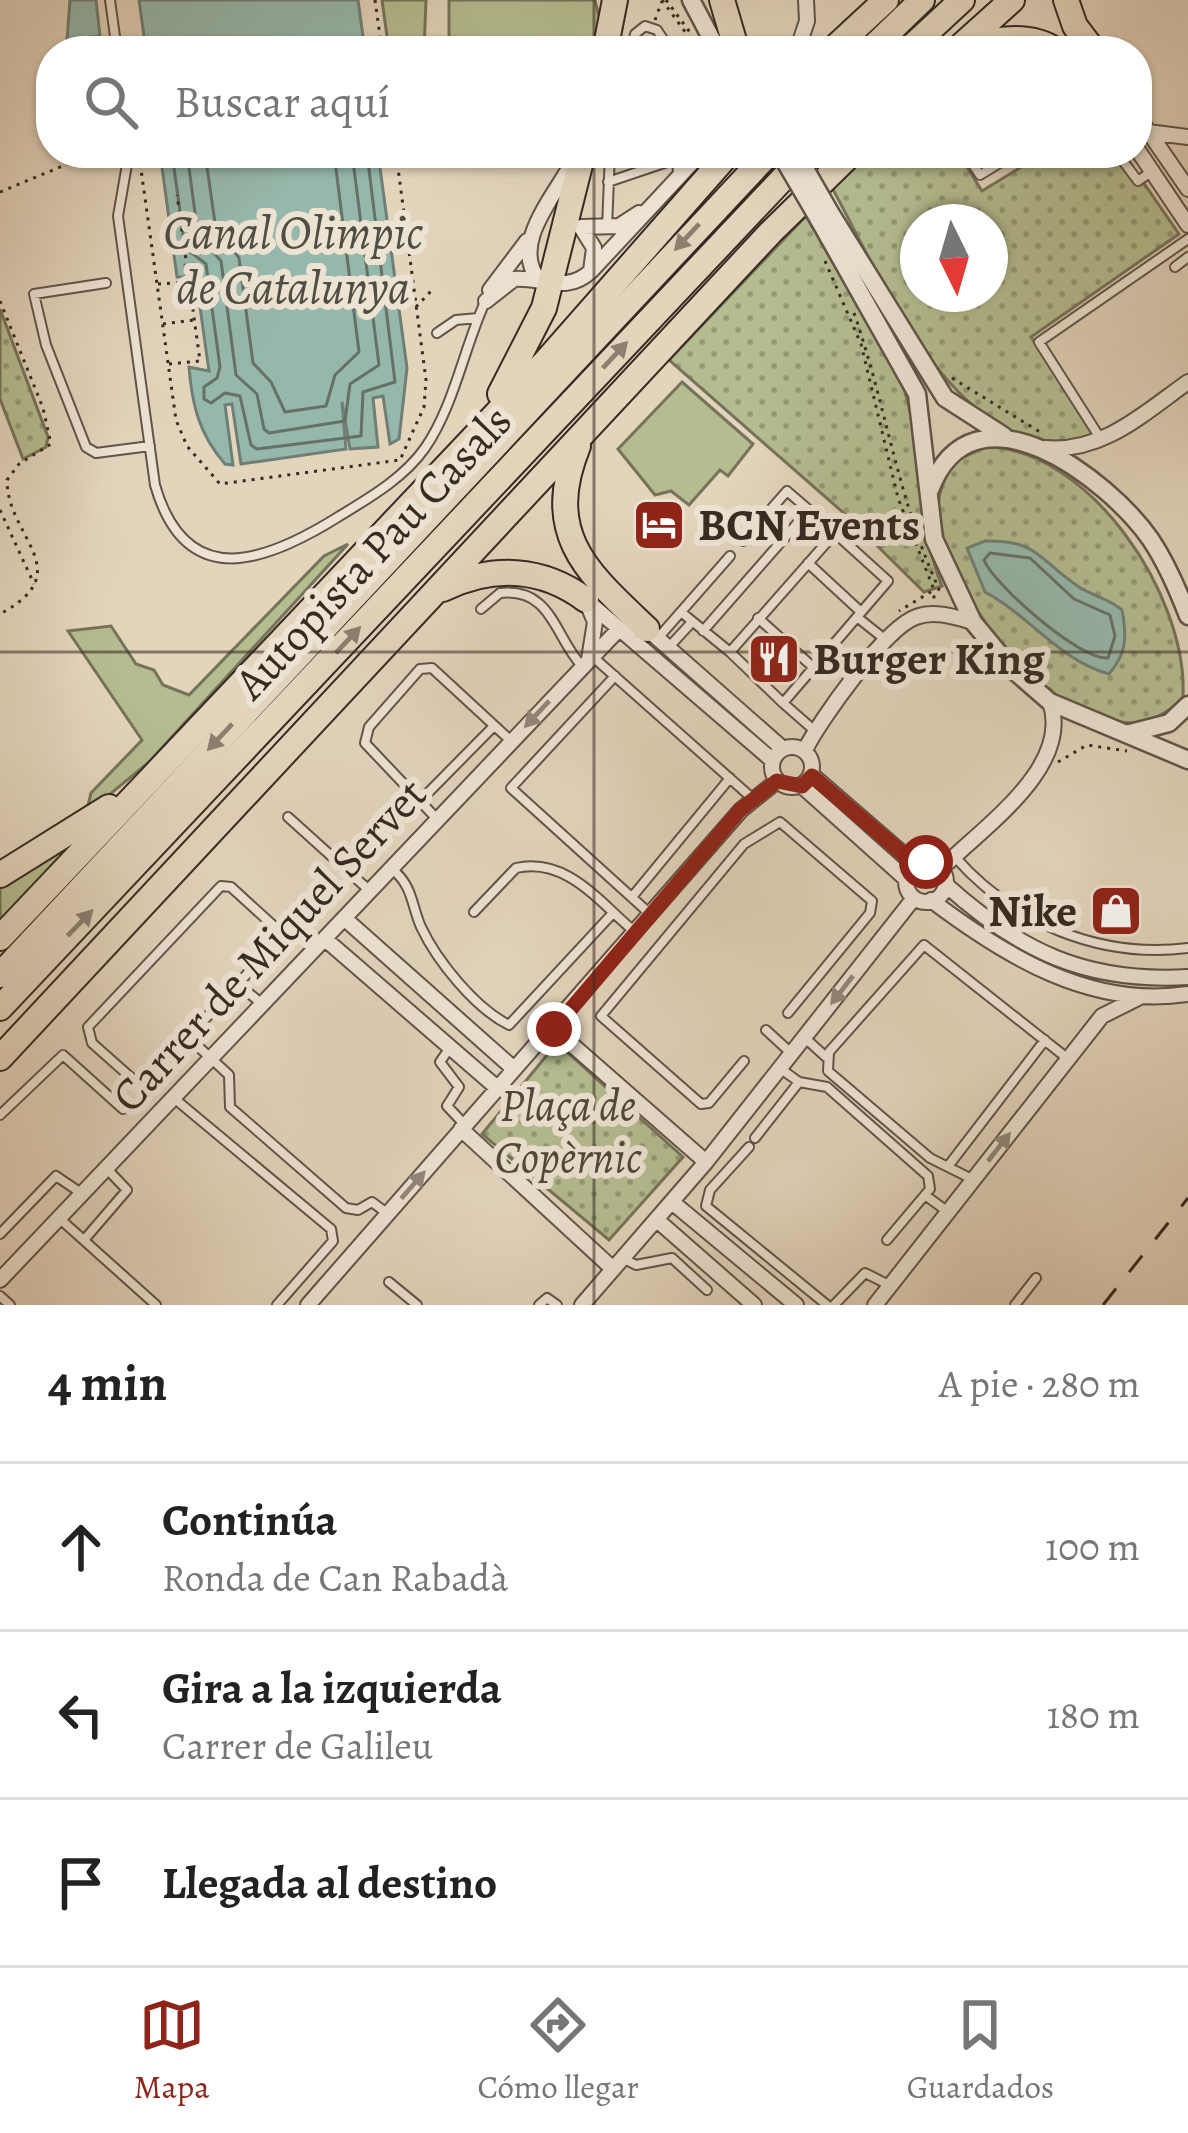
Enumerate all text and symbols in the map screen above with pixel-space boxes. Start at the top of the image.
search box [36,36,1152,168]
icon: search [78,69,144,135]
text: Buscar aquí [174,71,390,133]
water label: Canal Olimpic de Catalunya [163,199,423,320]
north arrow [900,204,1008,312]
one-way arrow [674,222,702,251]
one-way arrow [600,341,628,370]
street label: Autopista Pau Casals [220,391,526,713]
place label: BCN Events [698,494,920,556]
hotel icon: BCN Events [631,497,687,553]
one-way arrow [334,626,362,655]
place label: Burger King [813,628,1045,690]
restaurant icon: Burger King [746,631,802,687]
one-way arrow [523,700,551,729]
one-way arrow [207,722,235,751]
street label: Carrer de Miquel Servet [98,764,440,1126]
route start [899,835,953,889]
place label: Nike [988,880,1077,942]
shop icon: Nike [1088,883,1144,939]
one-way arrow [66,909,94,938]
one-way arrow [830,974,855,1005]
route end [527,1002,581,1056]
park label: Plaça de Copèrnic [495,1074,642,1188]
one-way arrow [986,1132,1011,1163]
one-way arrow [399,1170,426,1200]
text: 4 min [48,1348,167,1418]
text: A pie · 280 m [939,1357,1140,1410]
text: Continúa [162,1489,337,1551]
icon: ahead [48,1514,114,1580]
text: 100 m [1045,1520,1140,1573]
text: Ronda de Can Rabadà [162,1551,508,1604]
text: Gira a la izquierda [162,1657,502,1719]
icon: left [48,1682,114,1748]
text: 180 m [1047,1688,1140,1741]
text: Carrer de Galileu [162,1719,433,1772]
icon: arrive [48,1850,114,1916]
text: Llegada al destino [162,1852,497,1914]
tab: Mapa [134,1992,210,2109]
tab: Cómo llegar [477,1992,639,2109]
tab: Guardados [907,1992,1054,2109]

